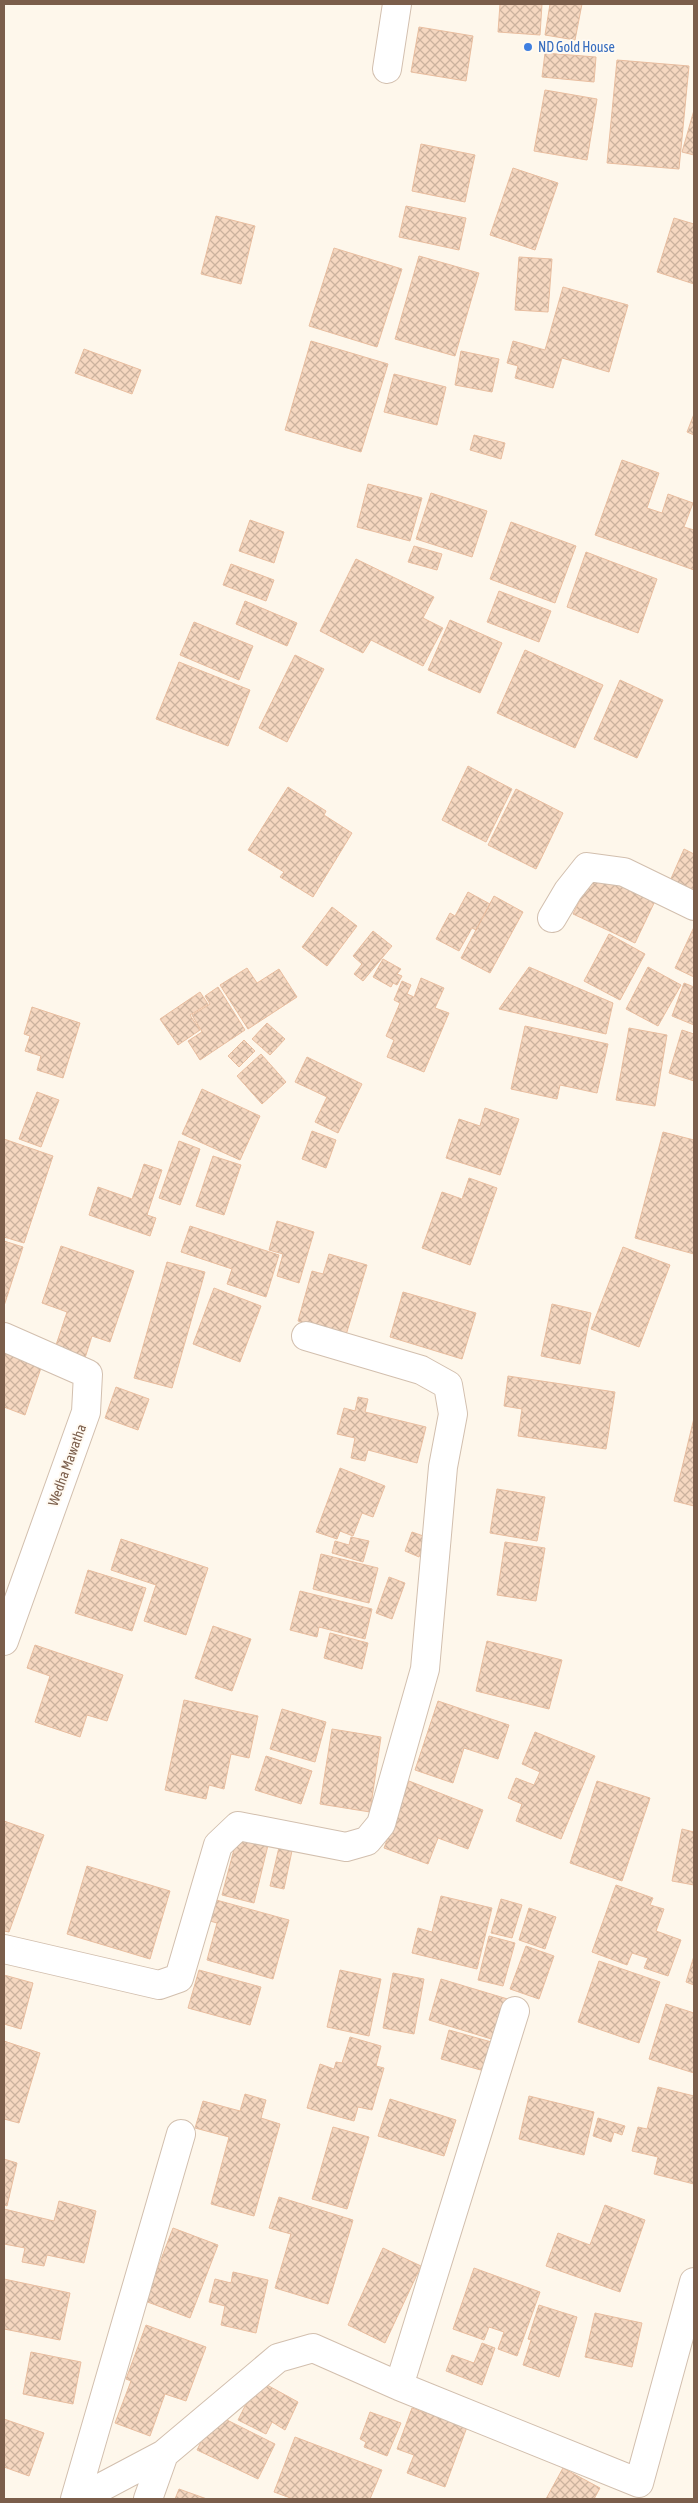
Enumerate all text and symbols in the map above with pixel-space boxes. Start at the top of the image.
place label: ND Gold House [538,39,615,55]
marker: ND Gold House [522,41,534,53]
street label: Wedha Mawatha [45,1422,89,1508]

